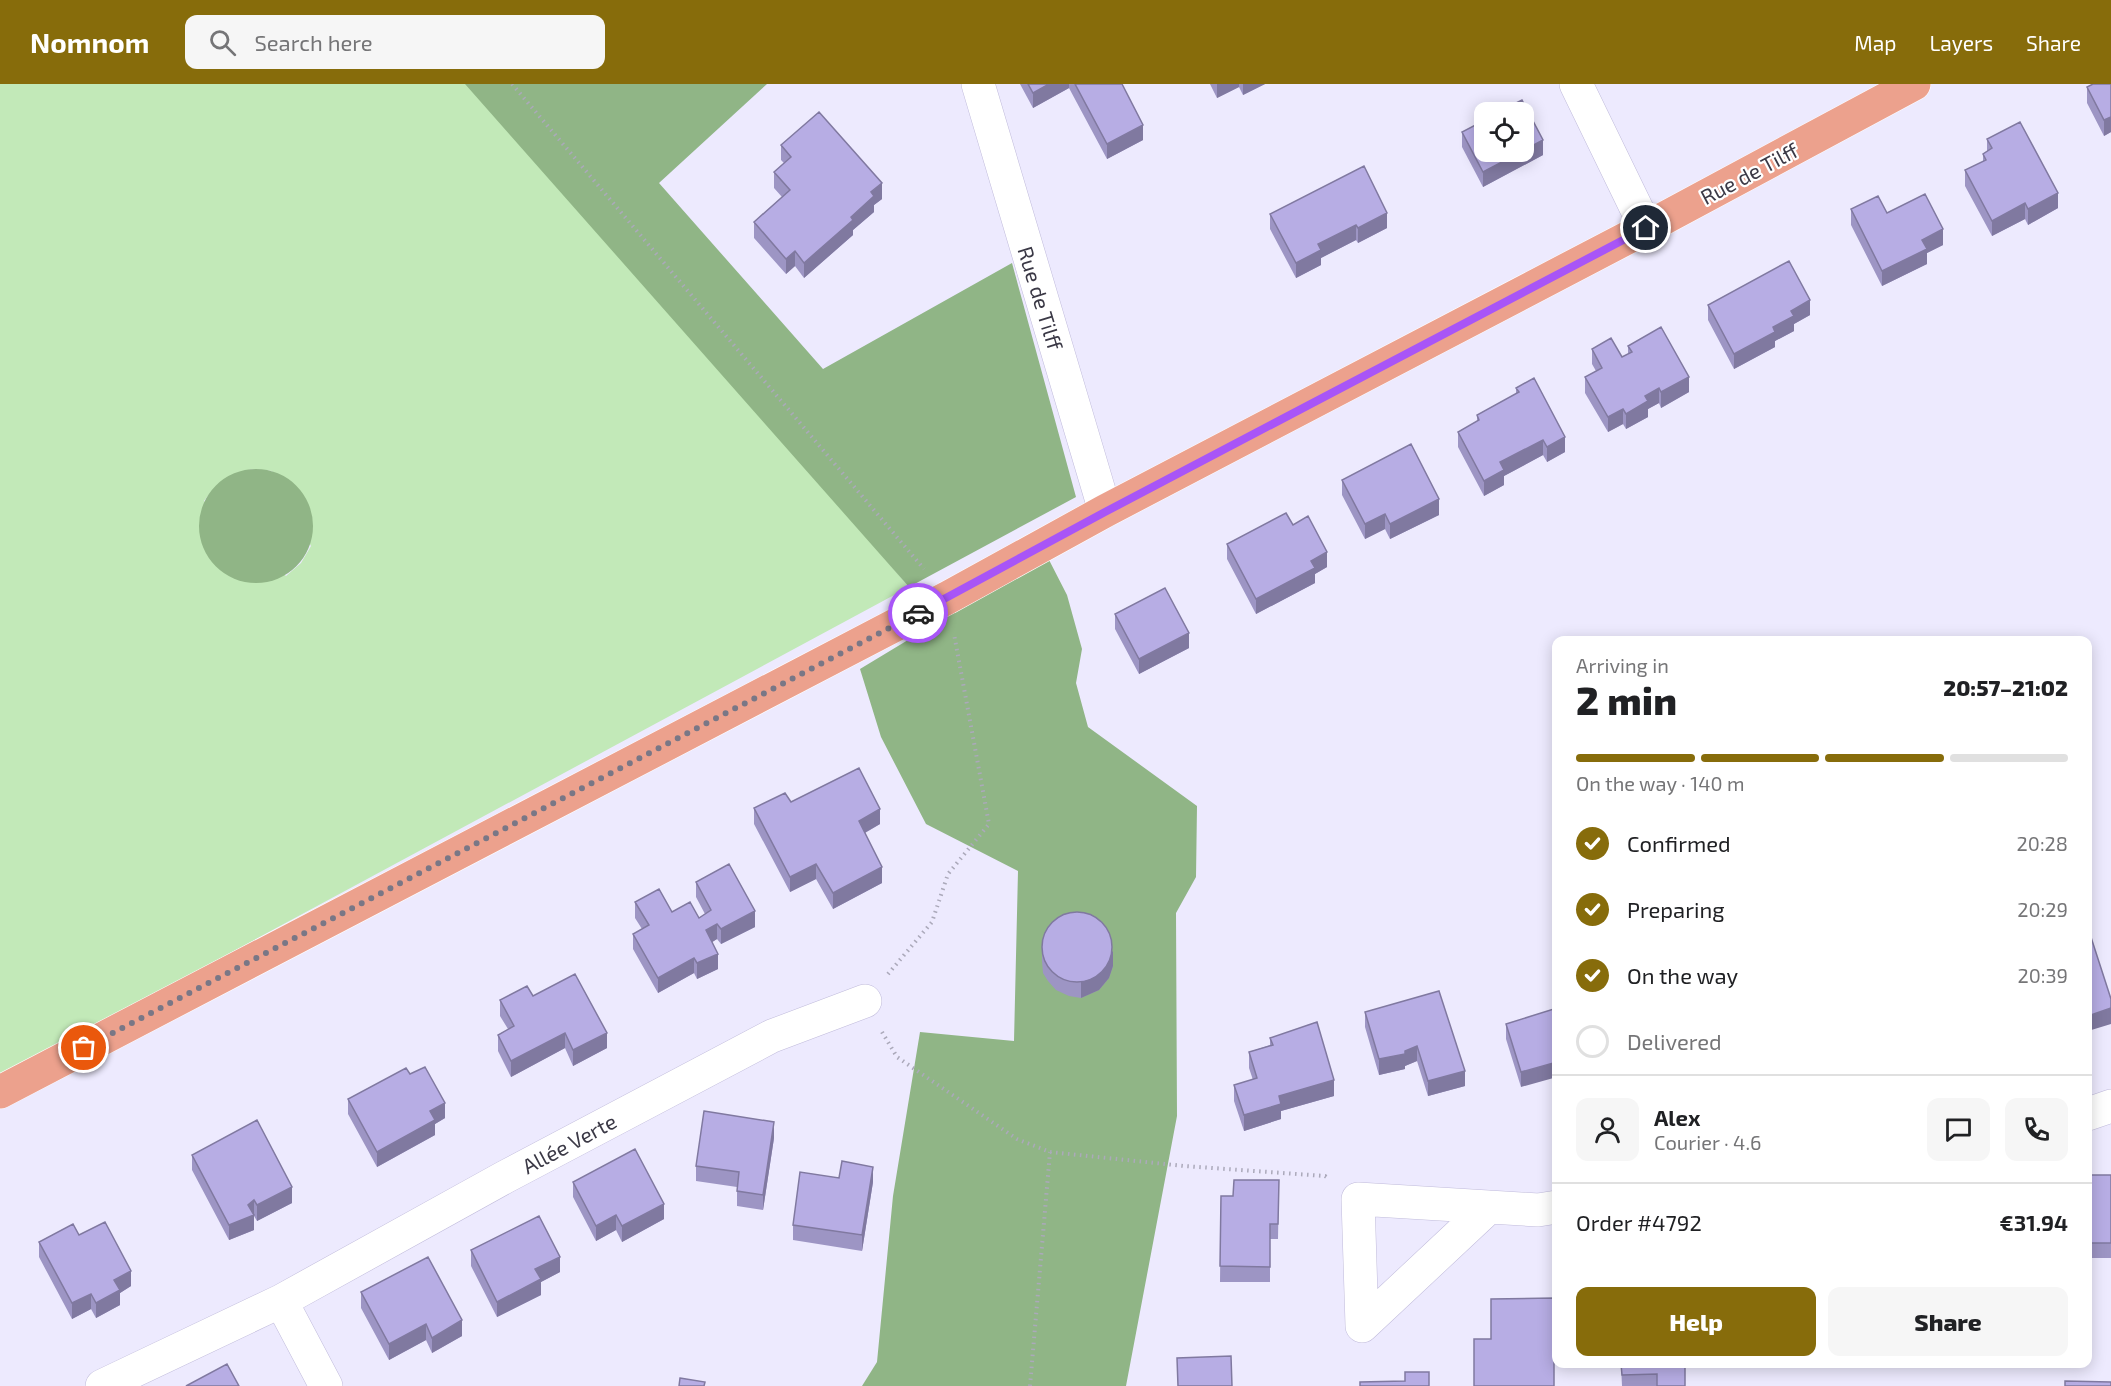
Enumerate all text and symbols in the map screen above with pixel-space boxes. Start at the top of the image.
search box [185,15,605,69]
text: Nomnom [30,25,149,59]
icon: search [206,26,239,59]
text: Search here [254,29,373,55]
text: Map [1854,30,1896,55]
text: Layers [1929,30,1993,55]
text: Share [2026,30,2081,55]
map controls [1474,102,1534,162]
button: locate [1474,102,1534,162]
street label: Rue de Tilff [1696,136,1803,209]
pin [1620,202,1671,253]
icon: home [1629,211,1662,244]
street label: Rue de Tilff [1013,243,1069,354]
courier [888,583,948,643]
icon: car [902,597,935,630]
text: Arriving in [1576,653,1669,677]
text: 20:57–21:02 [1943,674,2068,700]
text: 2 min [1576,676,1677,723]
text: On the way · 140 m [1576,771,1745,795]
icon: check [1576,827,1609,860]
text: Confirmed [1627,830,1731,856]
text: 20:28 [2017,831,2068,855]
icon: check [1576,893,1609,926]
text: Preparing [1627,896,1725,922]
text: 20:29 [2017,897,2068,921]
icon: check [1576,959,1609,992]
text: On the way [1627,962,1738,988]
text: 20:39 [2017,963,2068,987]
pin [58,1022,109,1073]
text: Delivered [1627,1028,1722,1054]
icon: bag [67,1031,100,1064]
button: person [1576,1098,1639,1161]
button: chat [1927,1098,1990,1161]
button: phone [2005,1098,2068,1161]
text: Alex [1654,1104,1700,1130]
street label: Allée Verte [518,1108,620,1178]
text: Courier · 4.6 [1654,1130,1761,1154]
text: Order #4792 [1576,1209,1702,1235]
text: €31.94 [2000,1209,2068,1235]
button: Help [1576,1287,1816,1356]
button: Share [1828,1287,2068,1356]

